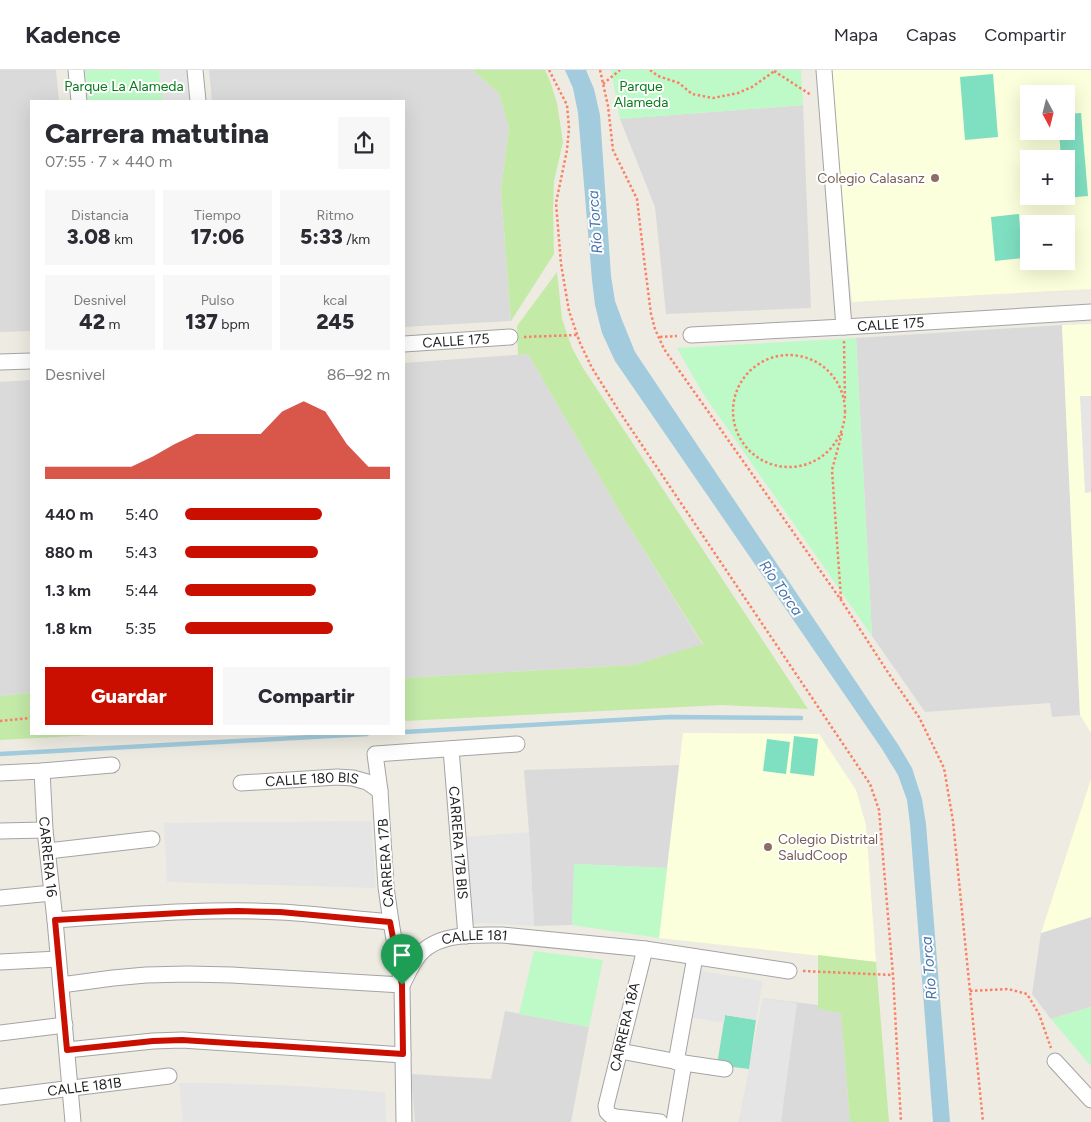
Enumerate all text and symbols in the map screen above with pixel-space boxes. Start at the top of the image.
text: Kadence [25,20,121,49]
text: Mapa [834,24,878,46]
text: Capas [906,24,956,46]
text: Compartir [984,24,1066,46]
park label: Parque La Alameda [64,78,184,95]
park label: Parque Alameda [614,78,668,111]
north arrow [1020,85,1075,140]
map controls [1020,85,1075,270]
text: Carrera matutina [45,116,269,150]
button: share [338,117,390,169]
button: + [1020,150,1075,205]
text: 07:55 · 7 × 440 m [45,152,172,171]
place label: Colegio Calasanz [817,170,925,187]
marker: Colegio Calasanz [929,172,941,184]
water label: Río Torca [584,190,606,254]
text: Distancia [71,207,129,224]
text: Tiempo [194,207,241,224]
text: Ritmo [316,207,354,224]
button: − [1020,215,1075,270]
text: 3.08 [67,224,111,249]
text: 17:06 [191,224,244,249]
text: 5:33 [300,224,343,249]
text: km [111,231,133,248]
text: /km [343,231,370,248]
text: Desnivel [73,292,126,309]
text: Pulso [201,292,234,309]
text: kcal [323,292,347,309]
text: 42 [79,309,105,334]
text: 137 [185,309,218,334]
text: 245 [316,309,354,334]
street label: CALLE 175 [857,314,925,335]
text: m [105,316,120,333]
text: bpm [218,316,250,333]
street label: CALLE 175 [422,330,490,351]
text: Desnivel [45,365,105,384]
text: 86–92 m [327,365,390,384]
text: 440 m [45,505,93,524]
text: 5:40 [125,505,158,524]
text: 880 m [45,543,93,562]
text: 5:43 [125,543,157,562]
water label: Río Torca [755,557,807,619]
text: 1.3 km [45,581,91,600]
text: 5:44 [125,581,158,600]
text: 1.8 km [45,619,92,638]
text: 5:35 [125,619,156,638]
button: Guardar [45,667,213,725]
button: Compartir [223,667,390,725]
street label: CALLE 180 BIS [265,768,361,790]
street label: CARRERA 17B BIS [446,785,472,900]
street label: CARRERA 16 [36,816,61,898]
street label: CARRERA 17B [374,818,398,908]
place label: Colegio Distrital SaludCoop [778,831,878,864]
marker: Colegio Distrital SaludCoop [762,841,774,853]
street label: CALLE 181 [440,926,508,948]
pin [381,934,423,985]
water label: Río Torca [917,935,941,1000]
icon: arrive [388,941,416,969]
street label: CARRERA 18A [606,980,644,1073]
street label: CALLE 181B [46,1073,122,1100]

